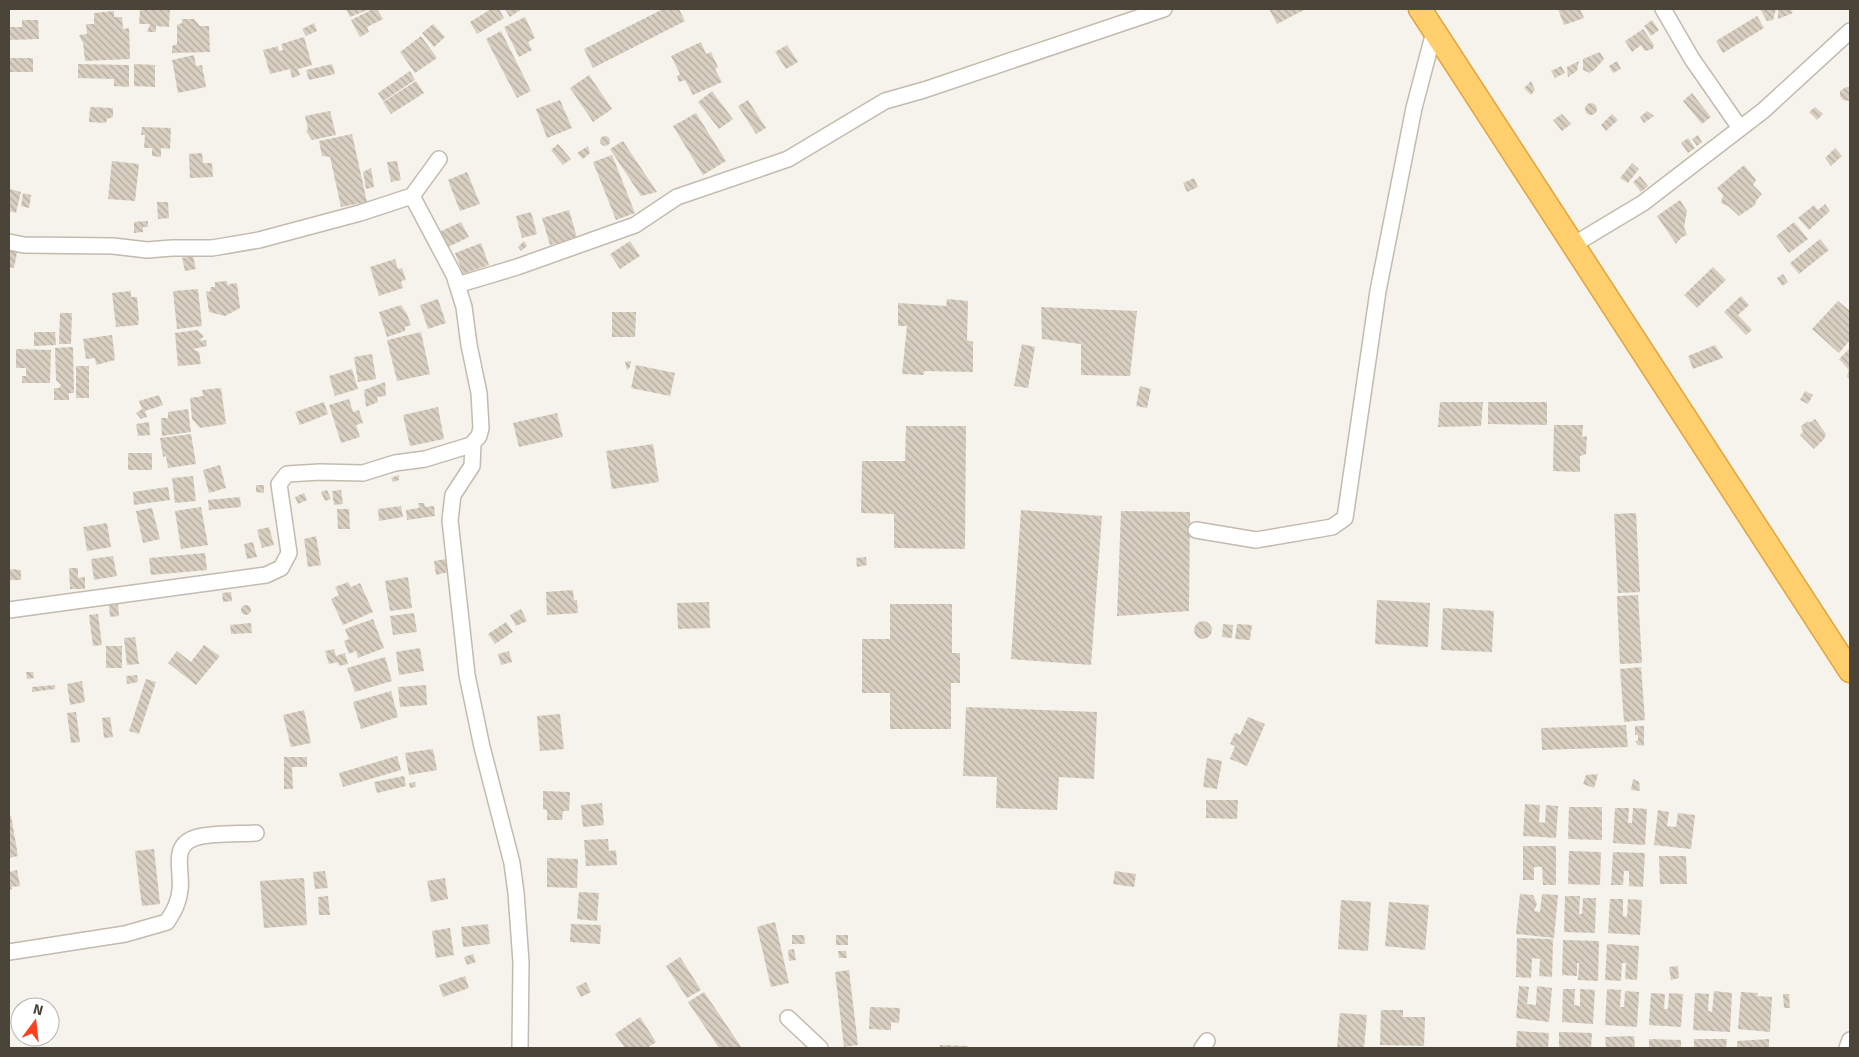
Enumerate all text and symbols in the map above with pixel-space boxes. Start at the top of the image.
north arrow [10,997,60,1047]
text: N [31,1000,45,1019]

